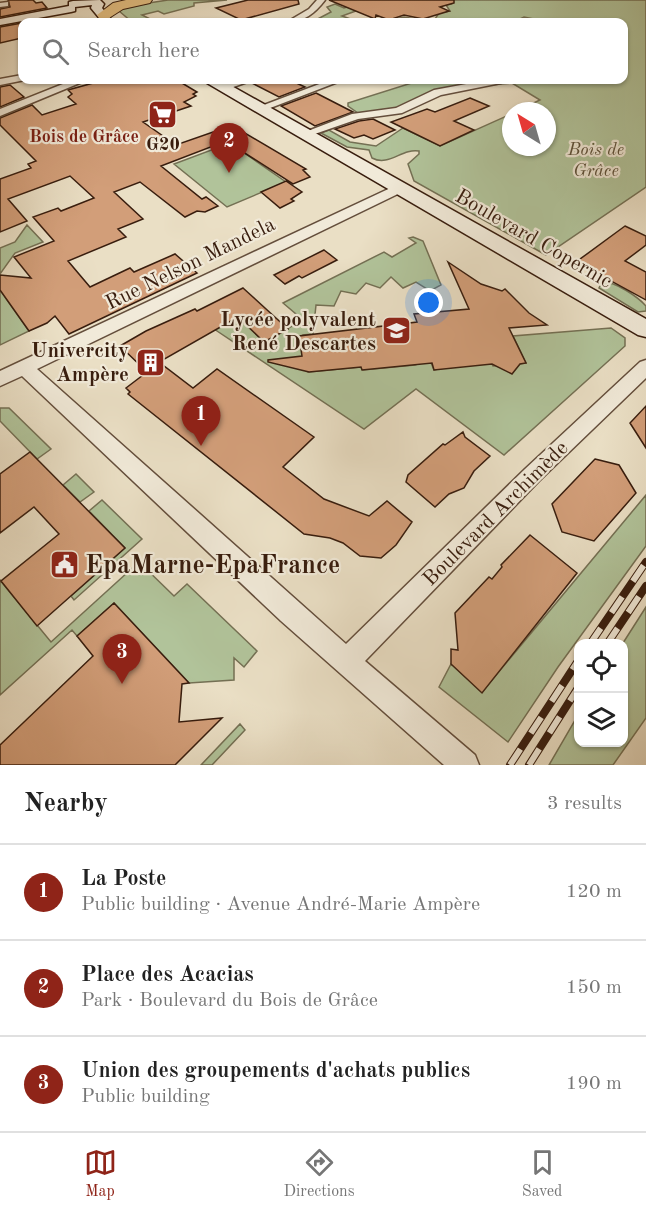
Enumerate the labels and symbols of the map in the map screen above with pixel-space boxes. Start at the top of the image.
supermarket icon: G20 [147,99,179,131]
north arrow [502,102,556,156]
pin: 2 [210,124,248,173]
district label: Bois de Grâce [29,128,139,146]
place label: G20 [146,136,180,154]
park label: Bois de Grâce [567,141,624,180]
street label: Boulevard Copernic [451,186,615,293]
street label: Rue Nelson Mandela [102,214,279,315]
your location [414,288,443,317]
place label: Lycée polyvalent René Descartes [220,310,376,355]
school or university icon: Lycée polyvalent René Descartes [381,315,413,347]
place label: Univercity Ampère [31,341,129,386]
building icon: Univercity Ampère [134,346,166,378]
pin: 1 [182,396,220,446]
street label: Boulevard Archimède [419,437,573,591]
public building icon: EpaMarne-EpaFrance [48,548,80,580]
place label: EpaMarne-EpaFrance [85,553,340,579]
pin: 3 [102,634,142,684]

